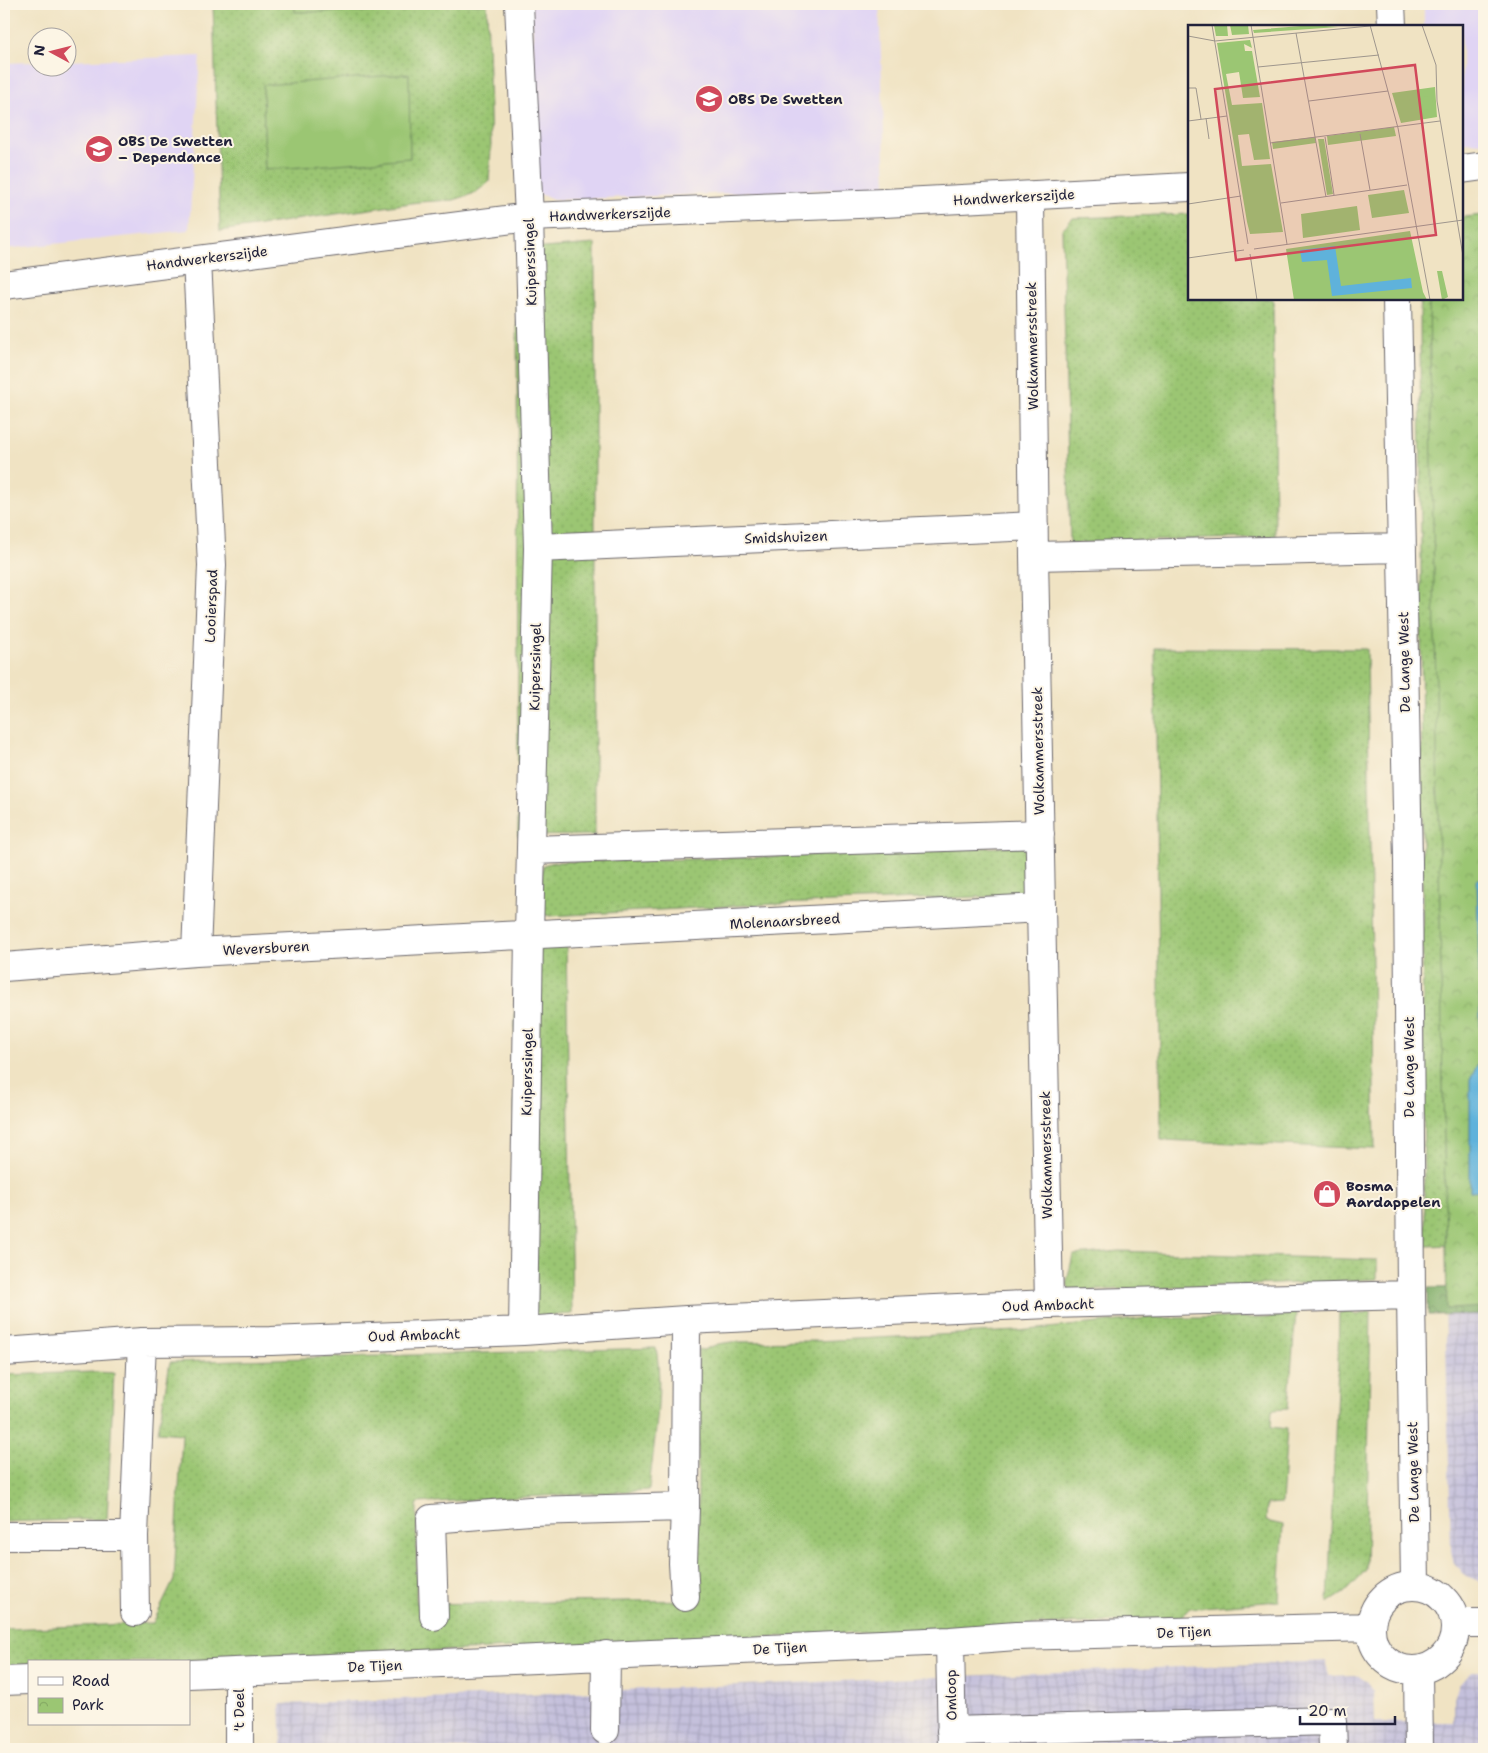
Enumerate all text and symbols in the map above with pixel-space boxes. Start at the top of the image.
inset map [1188,25,1463,300]
north arrow [28,28,78,78]
text: N [29,44,49,57]
school or university icon: OBS De Swetten [694,84,724,114]
place label: OBS De Swetten [728,90,843,108]
place label: OBS De Swetten – Dependance [118,132,233,166]
school or university icon: OBS De Swetten – Dependance [84,134,114,164]
street label: Handwerkerszijde [953,185,1075,209]
street label: Handwerkerszijde [549,203,671,225]
street label: Kuiperssingel [519,217,541,306]
street label: Handwerkerszijde [145,242,269,274]
street label: Wolkammersstreek [1022,282,1042,410]
street label: Smidshuizen [744,527,828,547]
street label: Looierspad [201,569,221,643]
street label: De Lange West [1394,611,1414,713]
street label: Kuiperssingel [525,622,545,711]
street label: Wolkammersstreek [1028,687,1048,815]
street label: Molenaarsbreed [729,909,841,933]
street label: Weversburen [222,937,310,959]
street label: De Lange West [1400,1016,1418,1118]
street label: Kuiperssingel [517,1027,537,1116]
street label: Wolkammersstreek [1036,1091,1056,1219]
place label: Bosma Aardappelen [1346,1177,1441,1211]
shop icon: Bosma Aardappelen [1312,1179,1342,1209]
street label: Oud Ambacht [1002,1294,1094,1316]
street label: Oud Ambacht [368,1324,460,1346]
street label: De Lange West [1403,1421,1423,1523]
street label: De Tijen [1157,1622,1212,1642]
street label: De Tijen [752,1638,808,1658]
street label: De Tijen [348,1656,403,1676]
legend [28,1660,190,1726]
street label: Omloop [942,1669,960,1721]
text: Road [72,1671,110,1691]
street label: 't Deel [230,1688,248,1732]
scale bar [1300,1693,1396,1725]
text: Park [72,1695,104,1715]
text: 20 m [1308,1701,1347,1721]

